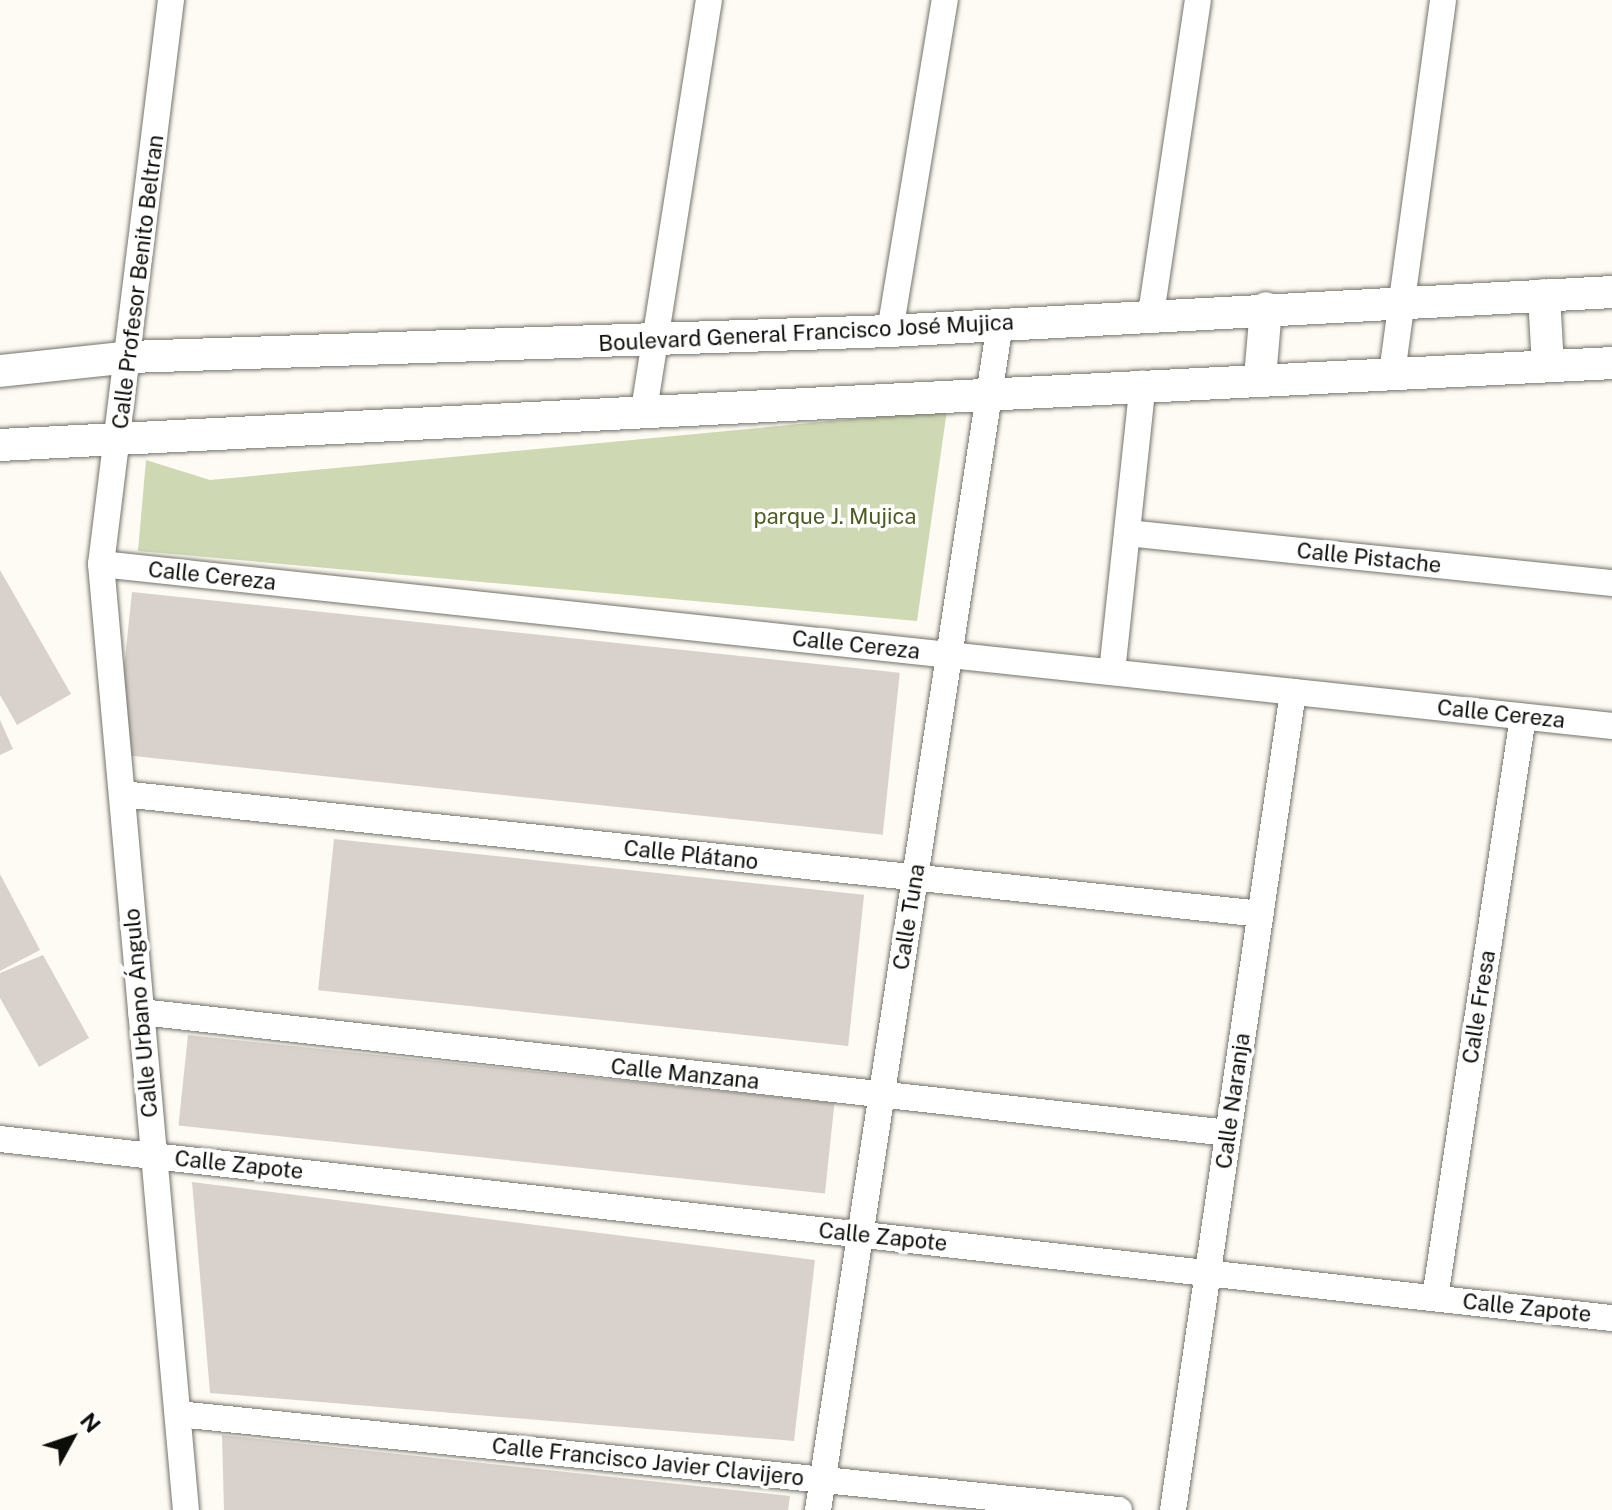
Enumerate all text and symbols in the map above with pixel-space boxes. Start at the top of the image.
street label: Calle Profesor Benito Beltran [107,133,169,431]
street label: Boulevard General Francisco José Mujica [598,309,1014,357]
park label: parque J. Mujica [753,504,917,530]
street label: Calle Pistache [1295,537,1443,579]
street label: Calle Cereza [147,556,277,596]
street label: Calle Cereza [791,625,921,665]
street label: Calle Cereza [1436,694,1566,734]
street label: Calle Plátano [622,835,760,875]
street label: Calle Tuna [888,862,930,972]
street label: Calle Urbano Ángulo [119,907,163,1119]
street label: Calle Fresa [1457,948,1501,1066]
street label: Calle Naranja [1210,1031,1256,1171]
street label: Calle Manzana [609,1053,761,1095]
street label: Calle Zapote [173,1145,305,1185]
street label: Calle Zapote [817,1217,949,1257]
street label: Calle Zapote [1461,1288,1593,1328]
north arrow [32,1398,112,1478]
text: N [75,1408,106,1438]
street label: Calle Francisco Javier Clavijero [490,1432,806,1492]

